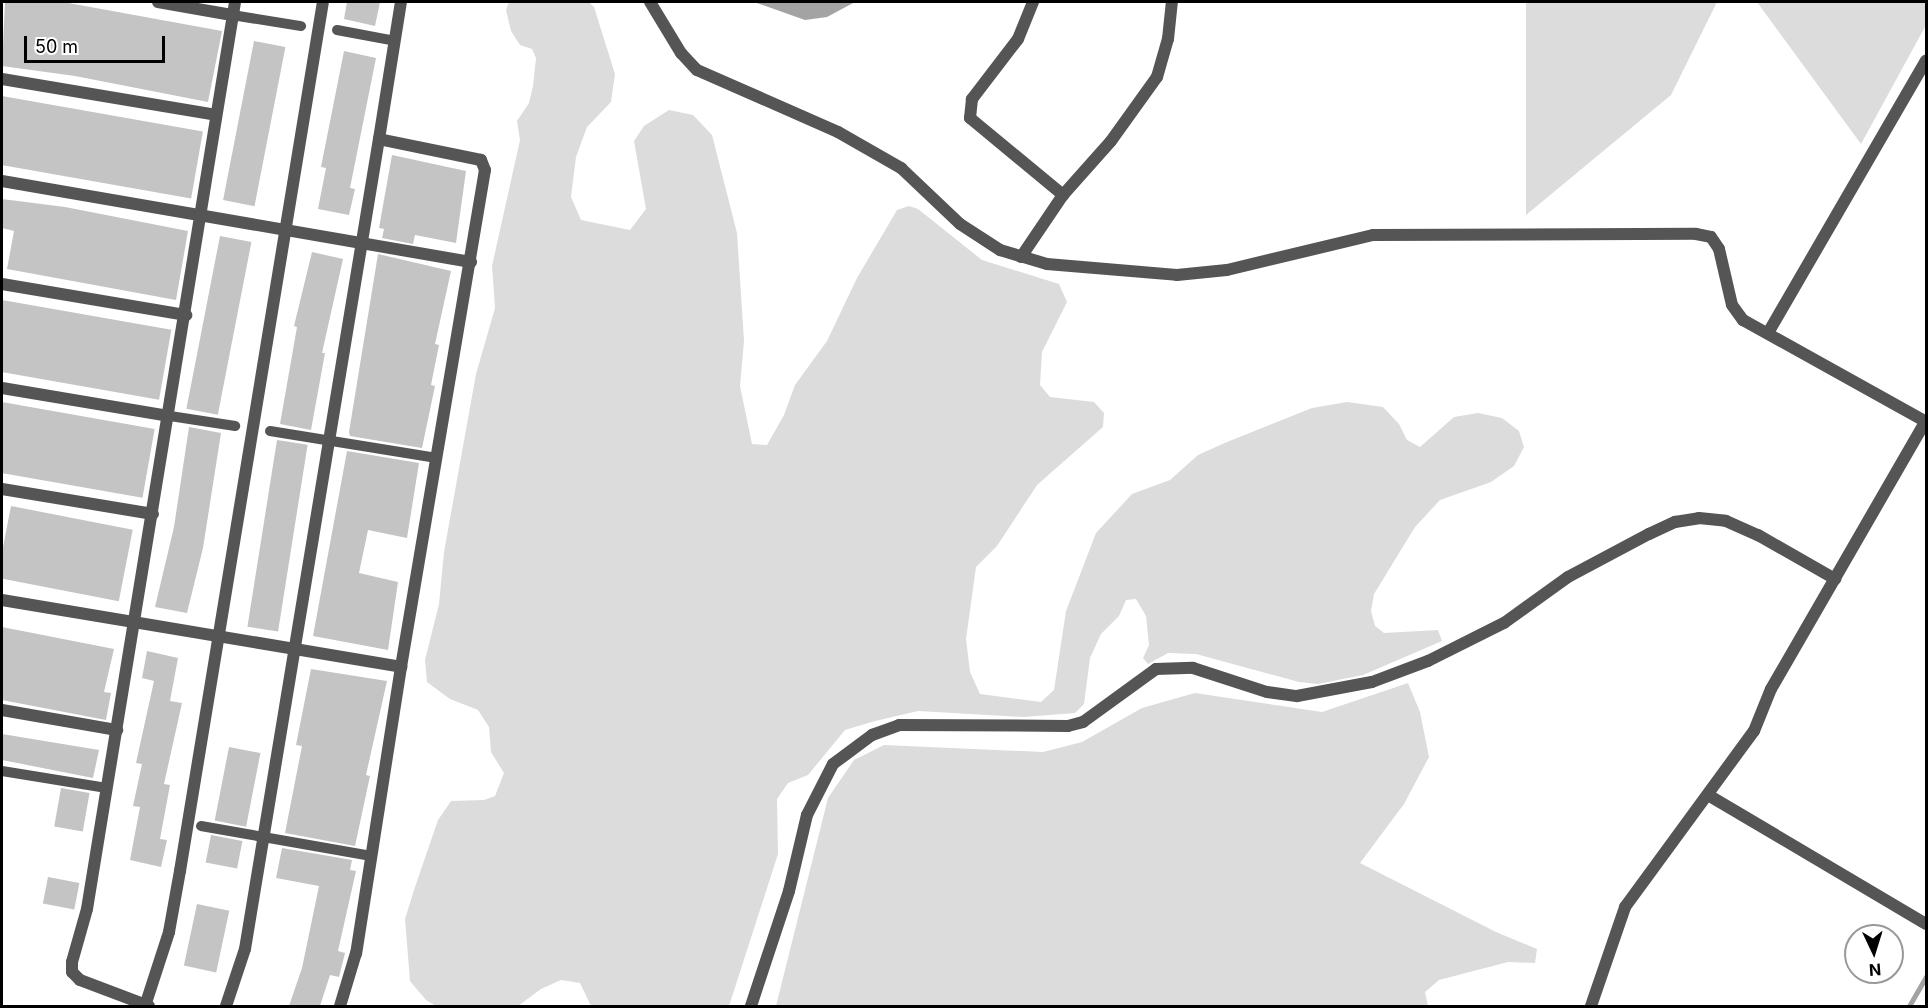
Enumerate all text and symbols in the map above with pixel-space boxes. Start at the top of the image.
scale bar [27,24,168,62]
text: 50 m [35,36,78,57]
north arrow [1844,924,1904,984]
text: N [1868,960,1882,980]

